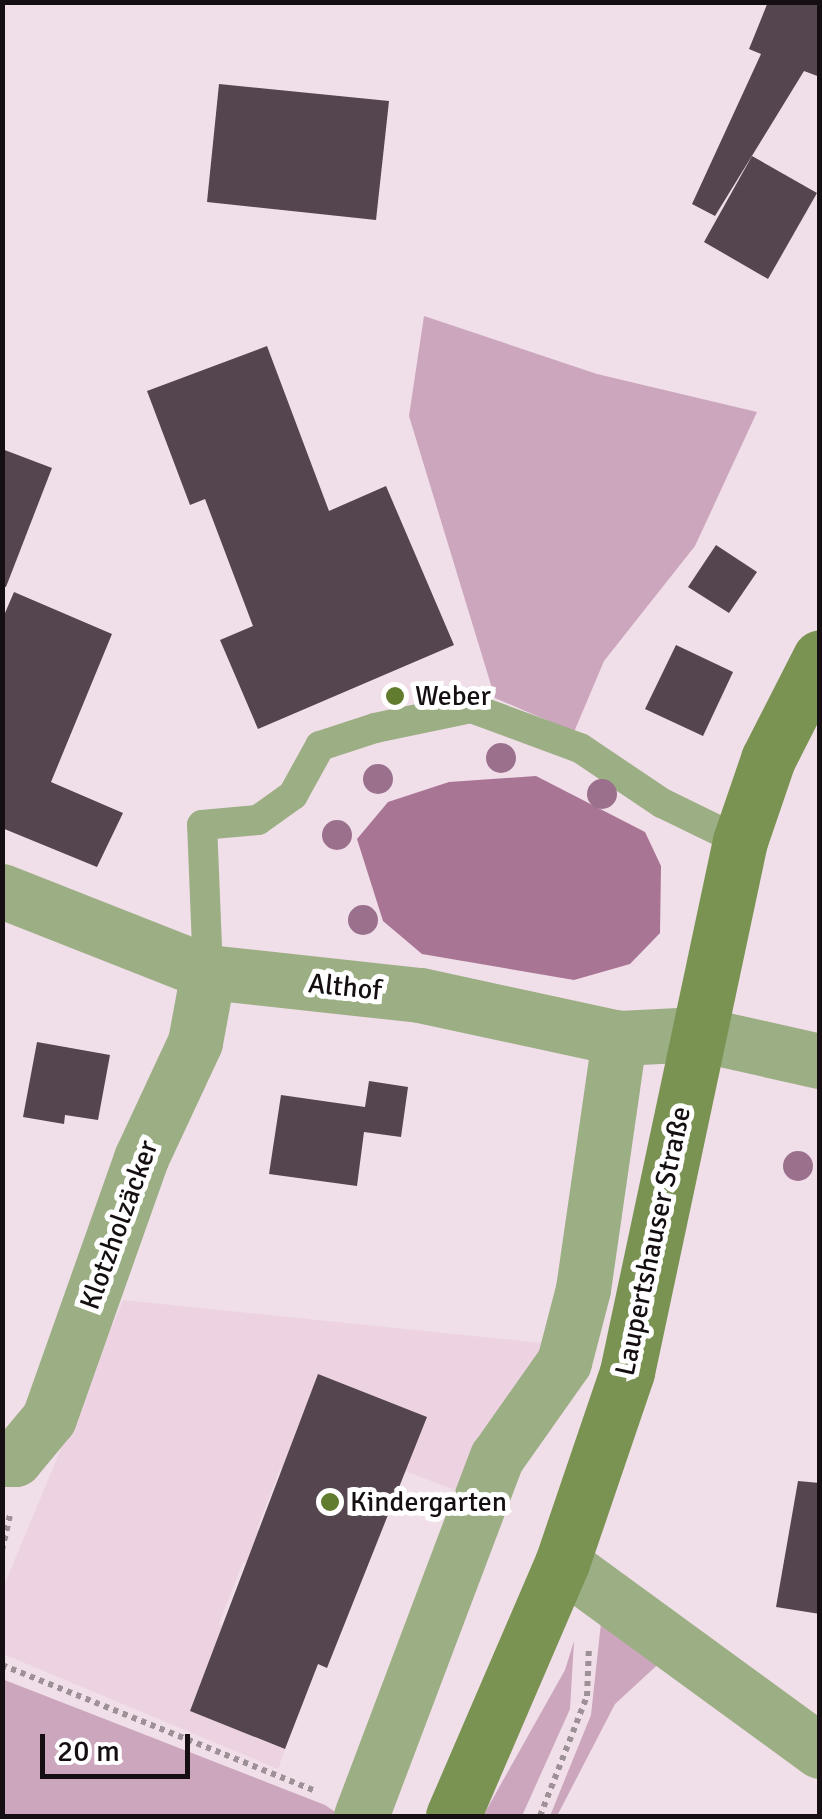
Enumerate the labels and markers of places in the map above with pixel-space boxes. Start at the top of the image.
place label: Weber [415,679,491,713]
marker: Weber [384,685,406,707]
place label: Kindergarten [350,1485,507,1519]
marker: Kindergarten [319,1491,341,1513]

